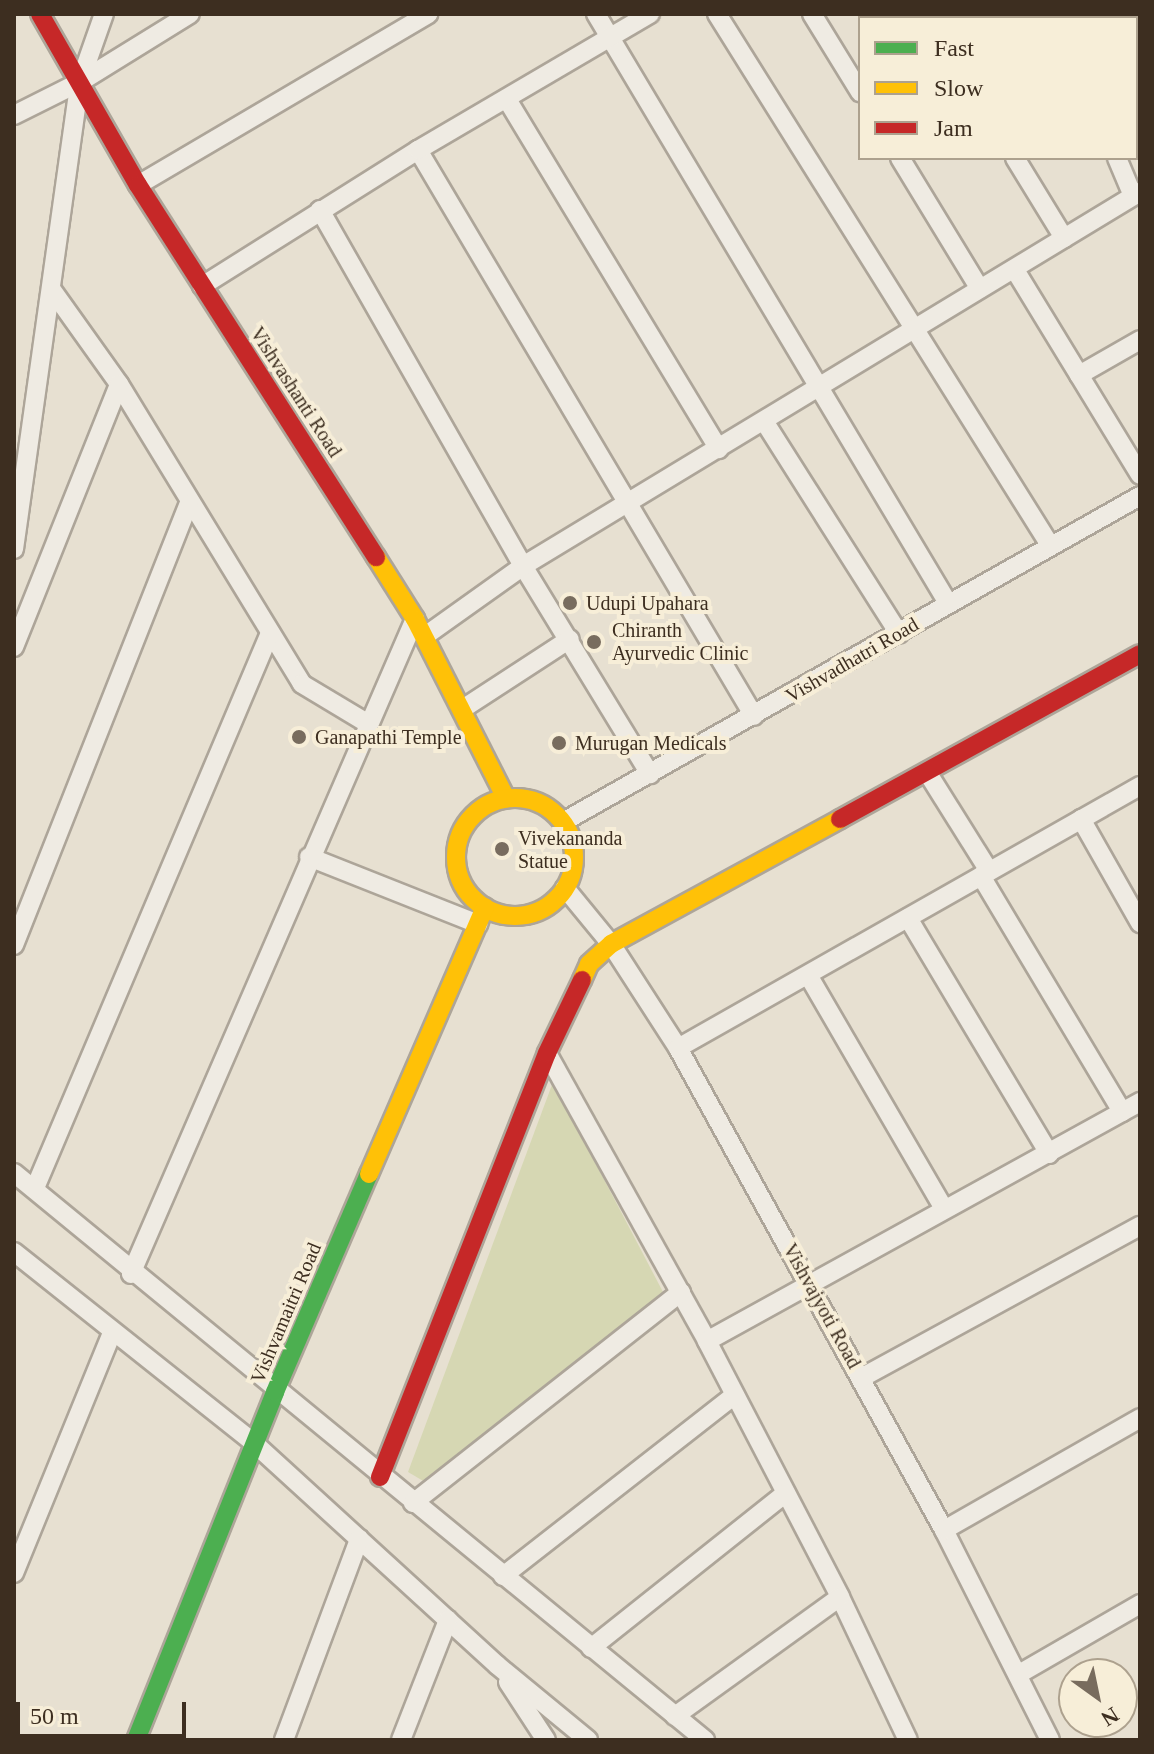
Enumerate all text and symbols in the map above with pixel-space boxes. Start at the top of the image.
legend [858,16,1138,160]
text: Fast [934,35,974,61]
text: Slow [934,75,983,101]
text: Jam [934,115,973,141]
street label: Vishvashanti Road [239,313,353,471]
place label: Udupi Upahara [586,591,729,615]
marker: Udupi Upahara [561,594,579,612]
street label: Vishvadhatri Road [772,607,932,713]
place label: Chiranth Ayurvedic Clinic [612,618,760,665]
marker: Chiranth Ayurvedic Clinic [583,631,605,653]
place label: Ganapathi Temple [315,725,487,749]
marker: Ganapathi Temple [290,728,308,746]
place label: Murugan Medicals [575,731,750,755]
marker: Murugan Medicals [550,734,568,752]
place label: Vivekananda Statue [518,826,638,873]
marker: Vivekananda Statue [493,840,511,858]
street label: Vishvamaitri Road [242,1230,330,1396]
street label: Vishvajyoti Road [774,1233,870,1379]
north arrow [1058,1658,1138,1738]
scale bar [20,1686,190,1736]
text: N [1097,1702,1124,1732]
text: 50 m [30,1703,79,1729]

